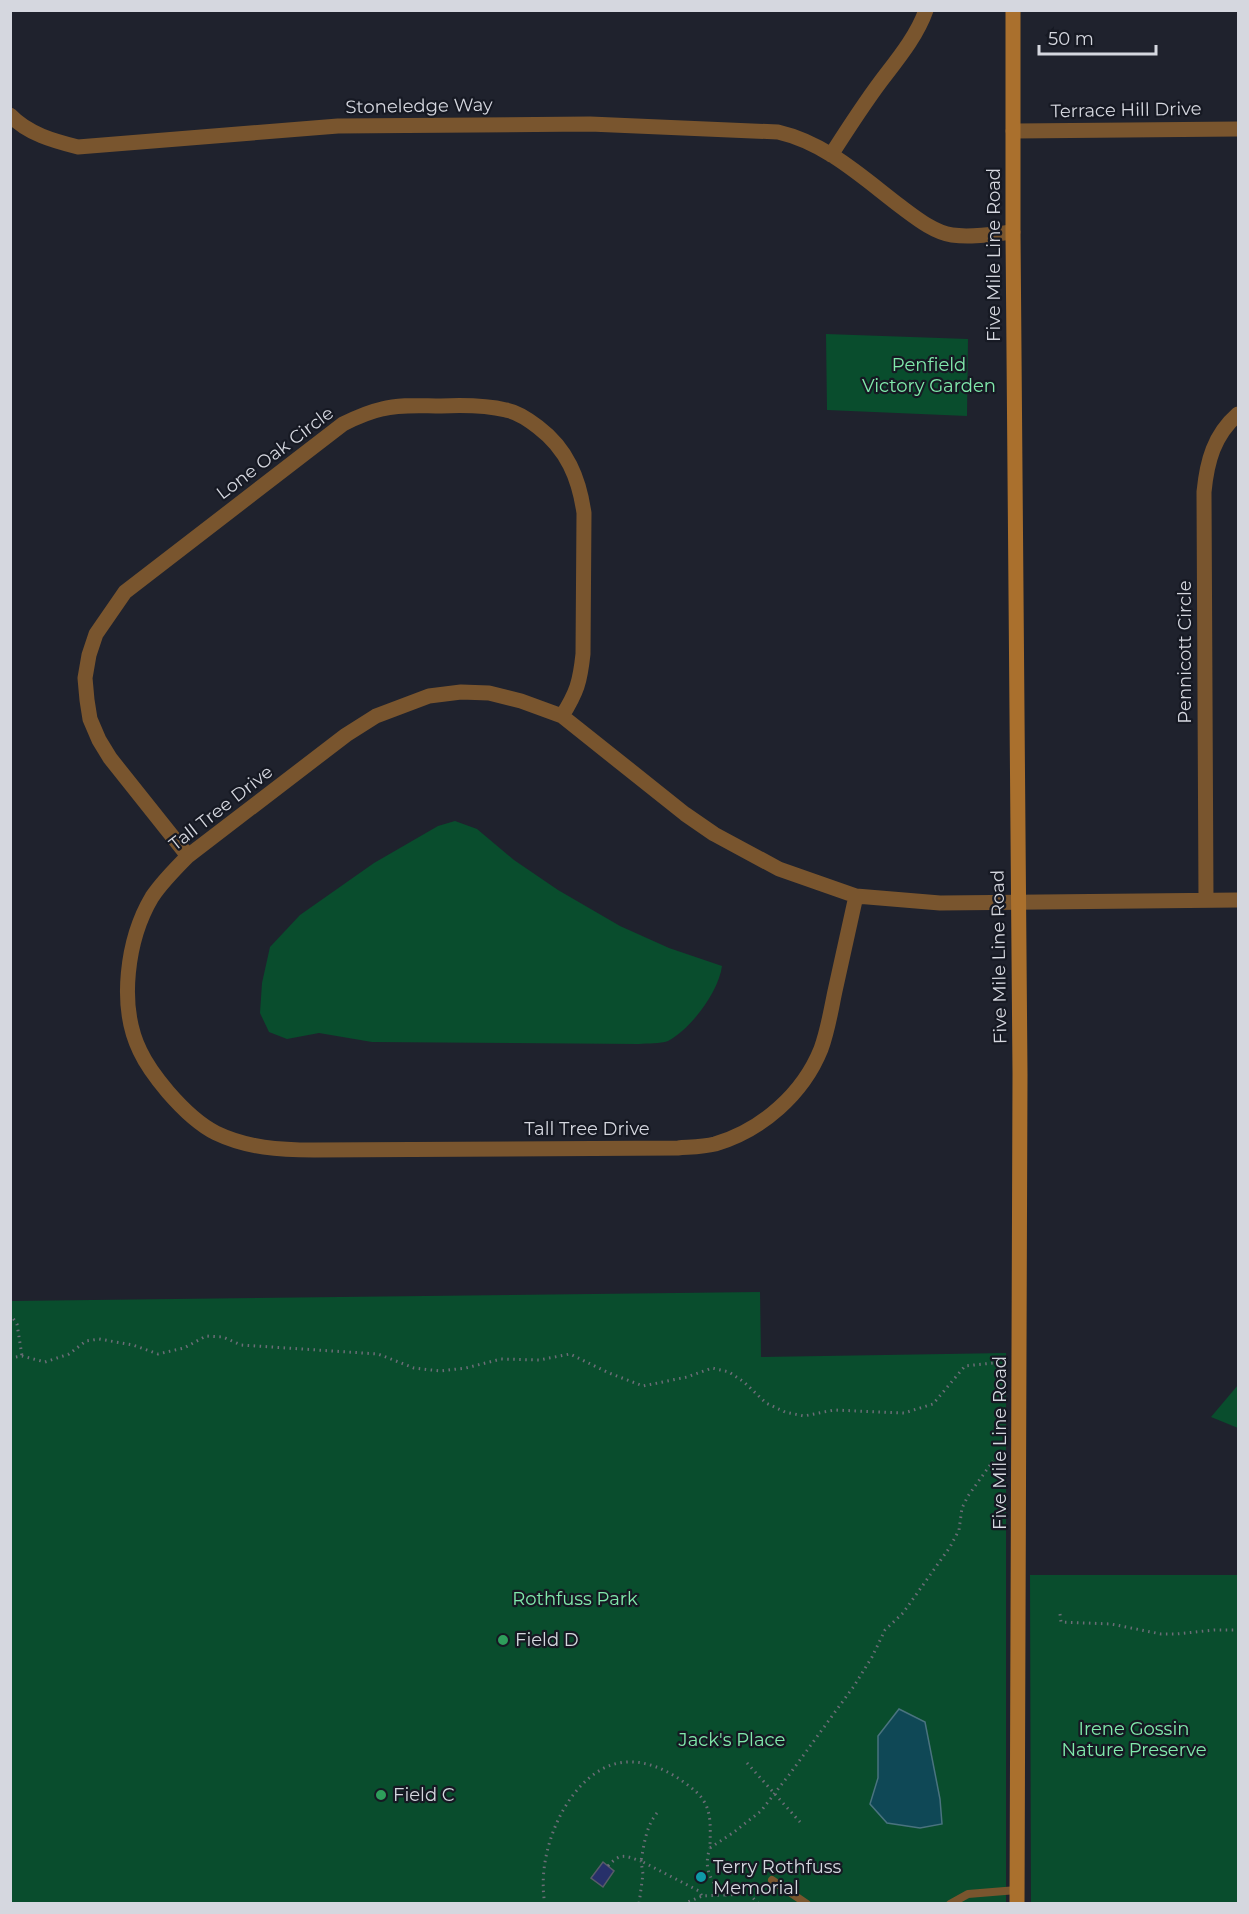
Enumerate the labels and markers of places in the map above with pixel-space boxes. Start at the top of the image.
place label: Field D [515,1629,579,1651]
marker: Field D [496,1633,510,1647]
place label: Field C [393,1784,455,1806]
marker: Field C [374,1788,388,1802]
place label: Terry Rothfuss Memorial [713,1856,842,1899]
marker: Terry Rothfuss Memorial [694,1870,708,1884]

